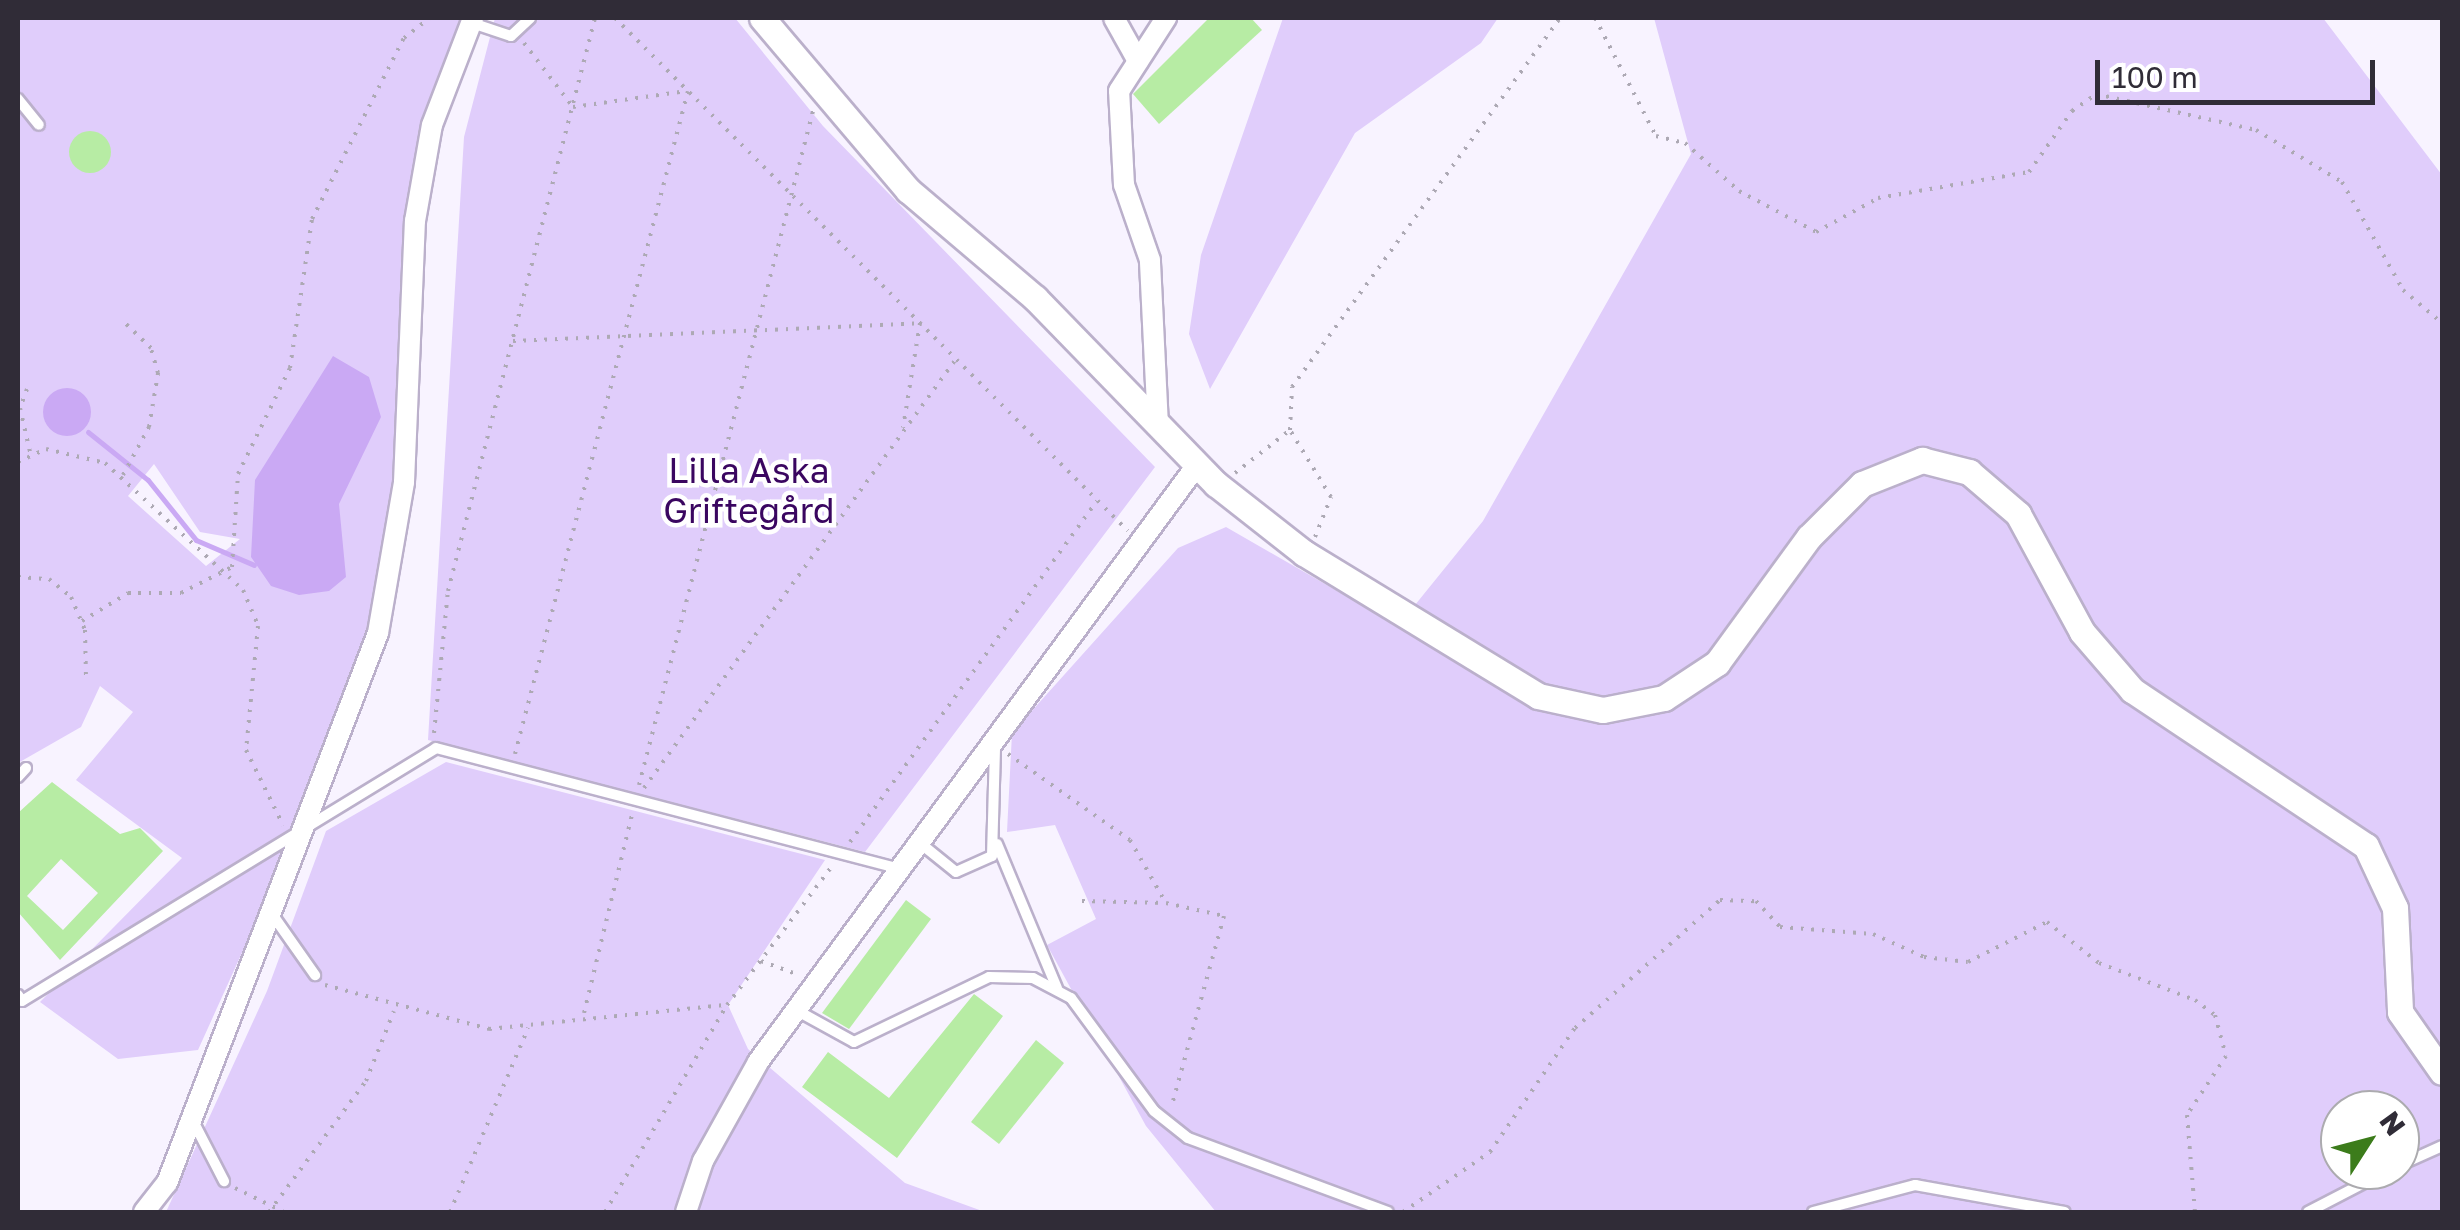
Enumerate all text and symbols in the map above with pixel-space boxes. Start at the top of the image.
scale bar [2100,40,2380,102]
text: 100 m [2112,59,2198,95]
park label: Lilla Aska Griftegård [663,449,835,531]
north arrow [2320,1090,2420,1190]
text: N [2373,1105,2413,1142]

